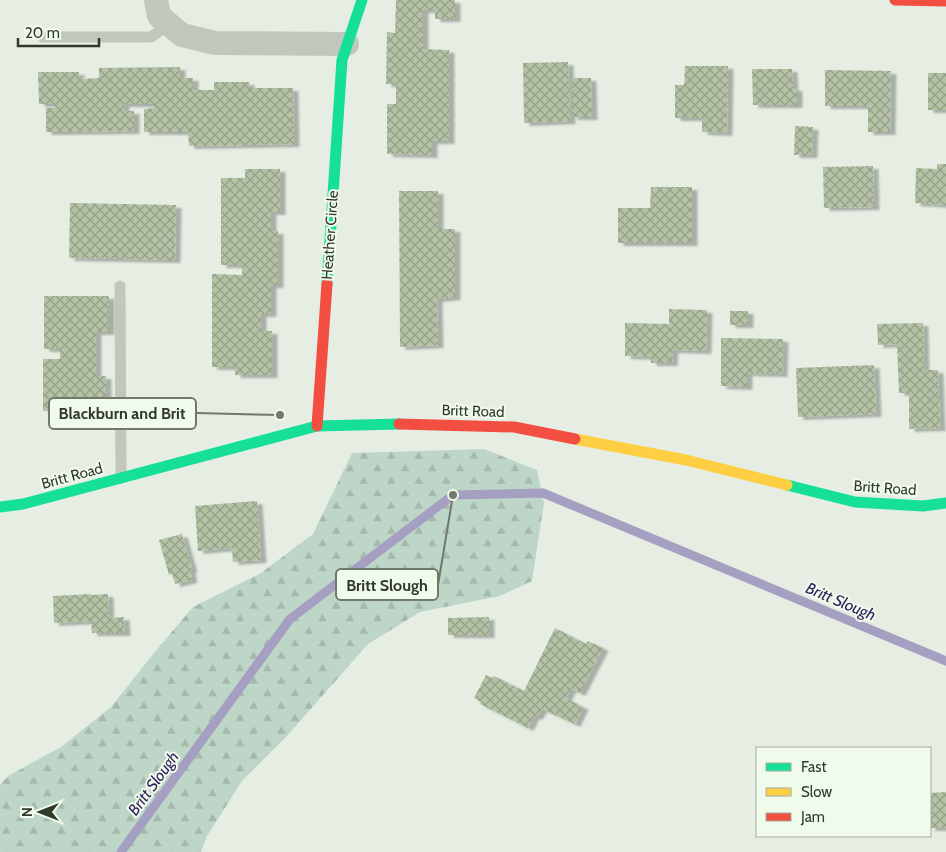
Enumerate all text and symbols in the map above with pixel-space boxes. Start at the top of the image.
scale bar [18,15,99,47]
text: 20 m [25,24,60,42]
street label: Heather Circle [318,189,342,280]
callout: Blackburn and Brit [49,398,196,429]
street label: Britt Road [441,401,505,421]
text: Blackburn and Brit [59,404,186,423]
street label: Britt Road [39,459,105,493]
street label: Britt Road [853,477,917,499]
callout: Britt Slough [336,569,438,600]
text: Britt Slough [346,576,428,595]
water label: Britt Slough [803,578,879,625]
legend [756,747,931,837]
water label: Britt Slough [124,748,183,819]
text: Fast [801,758,826,776]
text: Slow [801,783,832,801]
north arrow [15,787,65,837]
text: N [18,807,36,817]
text: Jam [800,808,825,826]

